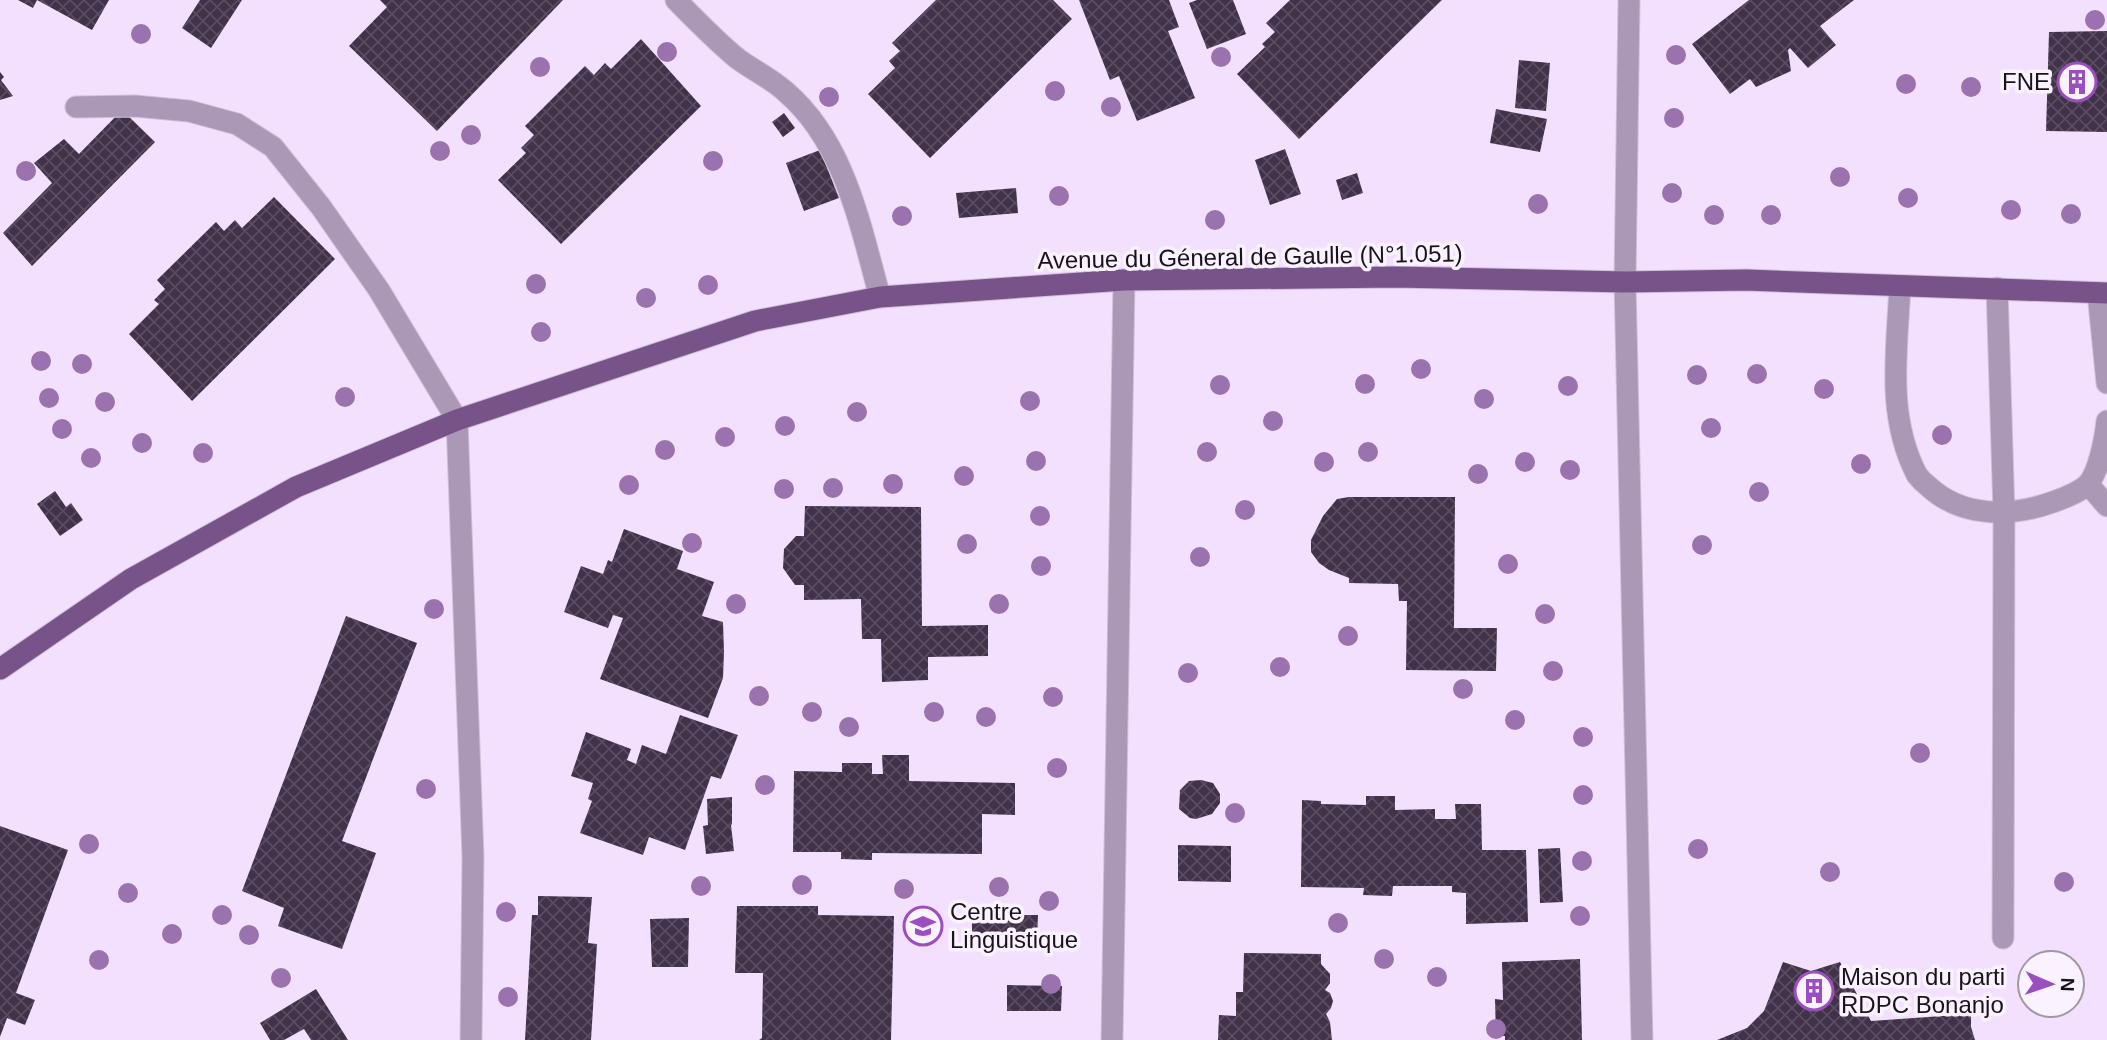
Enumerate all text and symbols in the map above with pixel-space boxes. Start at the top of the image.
building icon: FNE [2056,61,2098,103]
place label: FNE [2002,68,2050,95]
street label: Avenue du Géneral de Gaulle (N°1.051) [1037,239,1463,274]
place label: Centre Linguistique [950,898,1078,953]
school or university icon: Centre Linguistique [902,905,944,947]
north arrow [2016,949,2086,1019]
place label: Maison du parti RDPC Bonanjo [1841,963,2005,1018]
building icon: Maison du parti RDPC Bonanjo [1793,970,1835,1012]
text: N [2057,977,2078,992]

